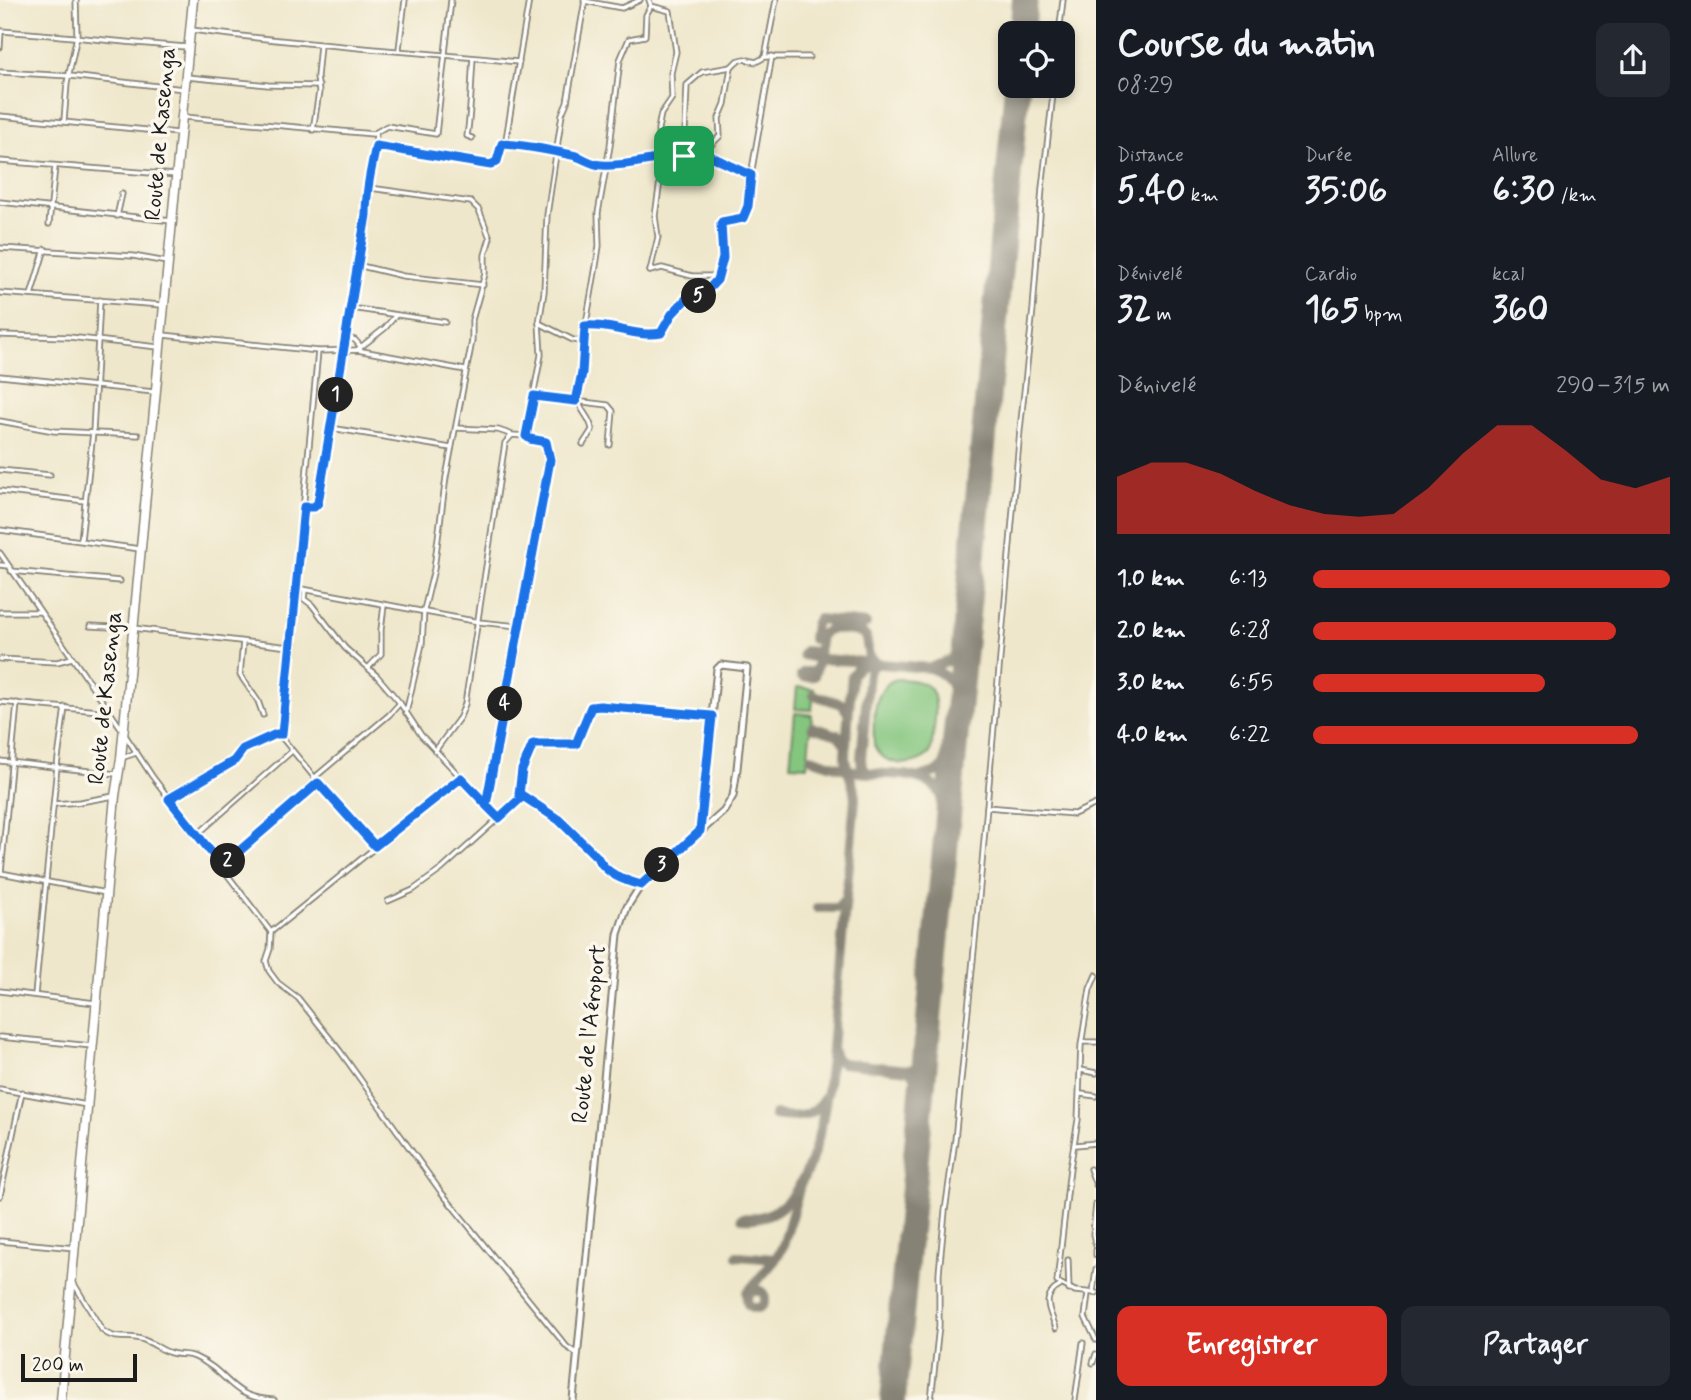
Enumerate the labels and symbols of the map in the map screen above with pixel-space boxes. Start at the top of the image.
street label: Route de Kasenga [138,46,184,222]
pin [654,126,714,186]
pin: 5 [682,278,716,314]
pin: 1 [318,378,354,412]
street label: Route de Kasenga [82,610,130,786]
pin: 4 [488,686,522,722]
pin: 2 [210,844,246,878]
pin: 3 [644,848,680,882]
street label: Route de l'Aéroport [566,943,614,1125]
scale bar [21,1351,136,1383]

